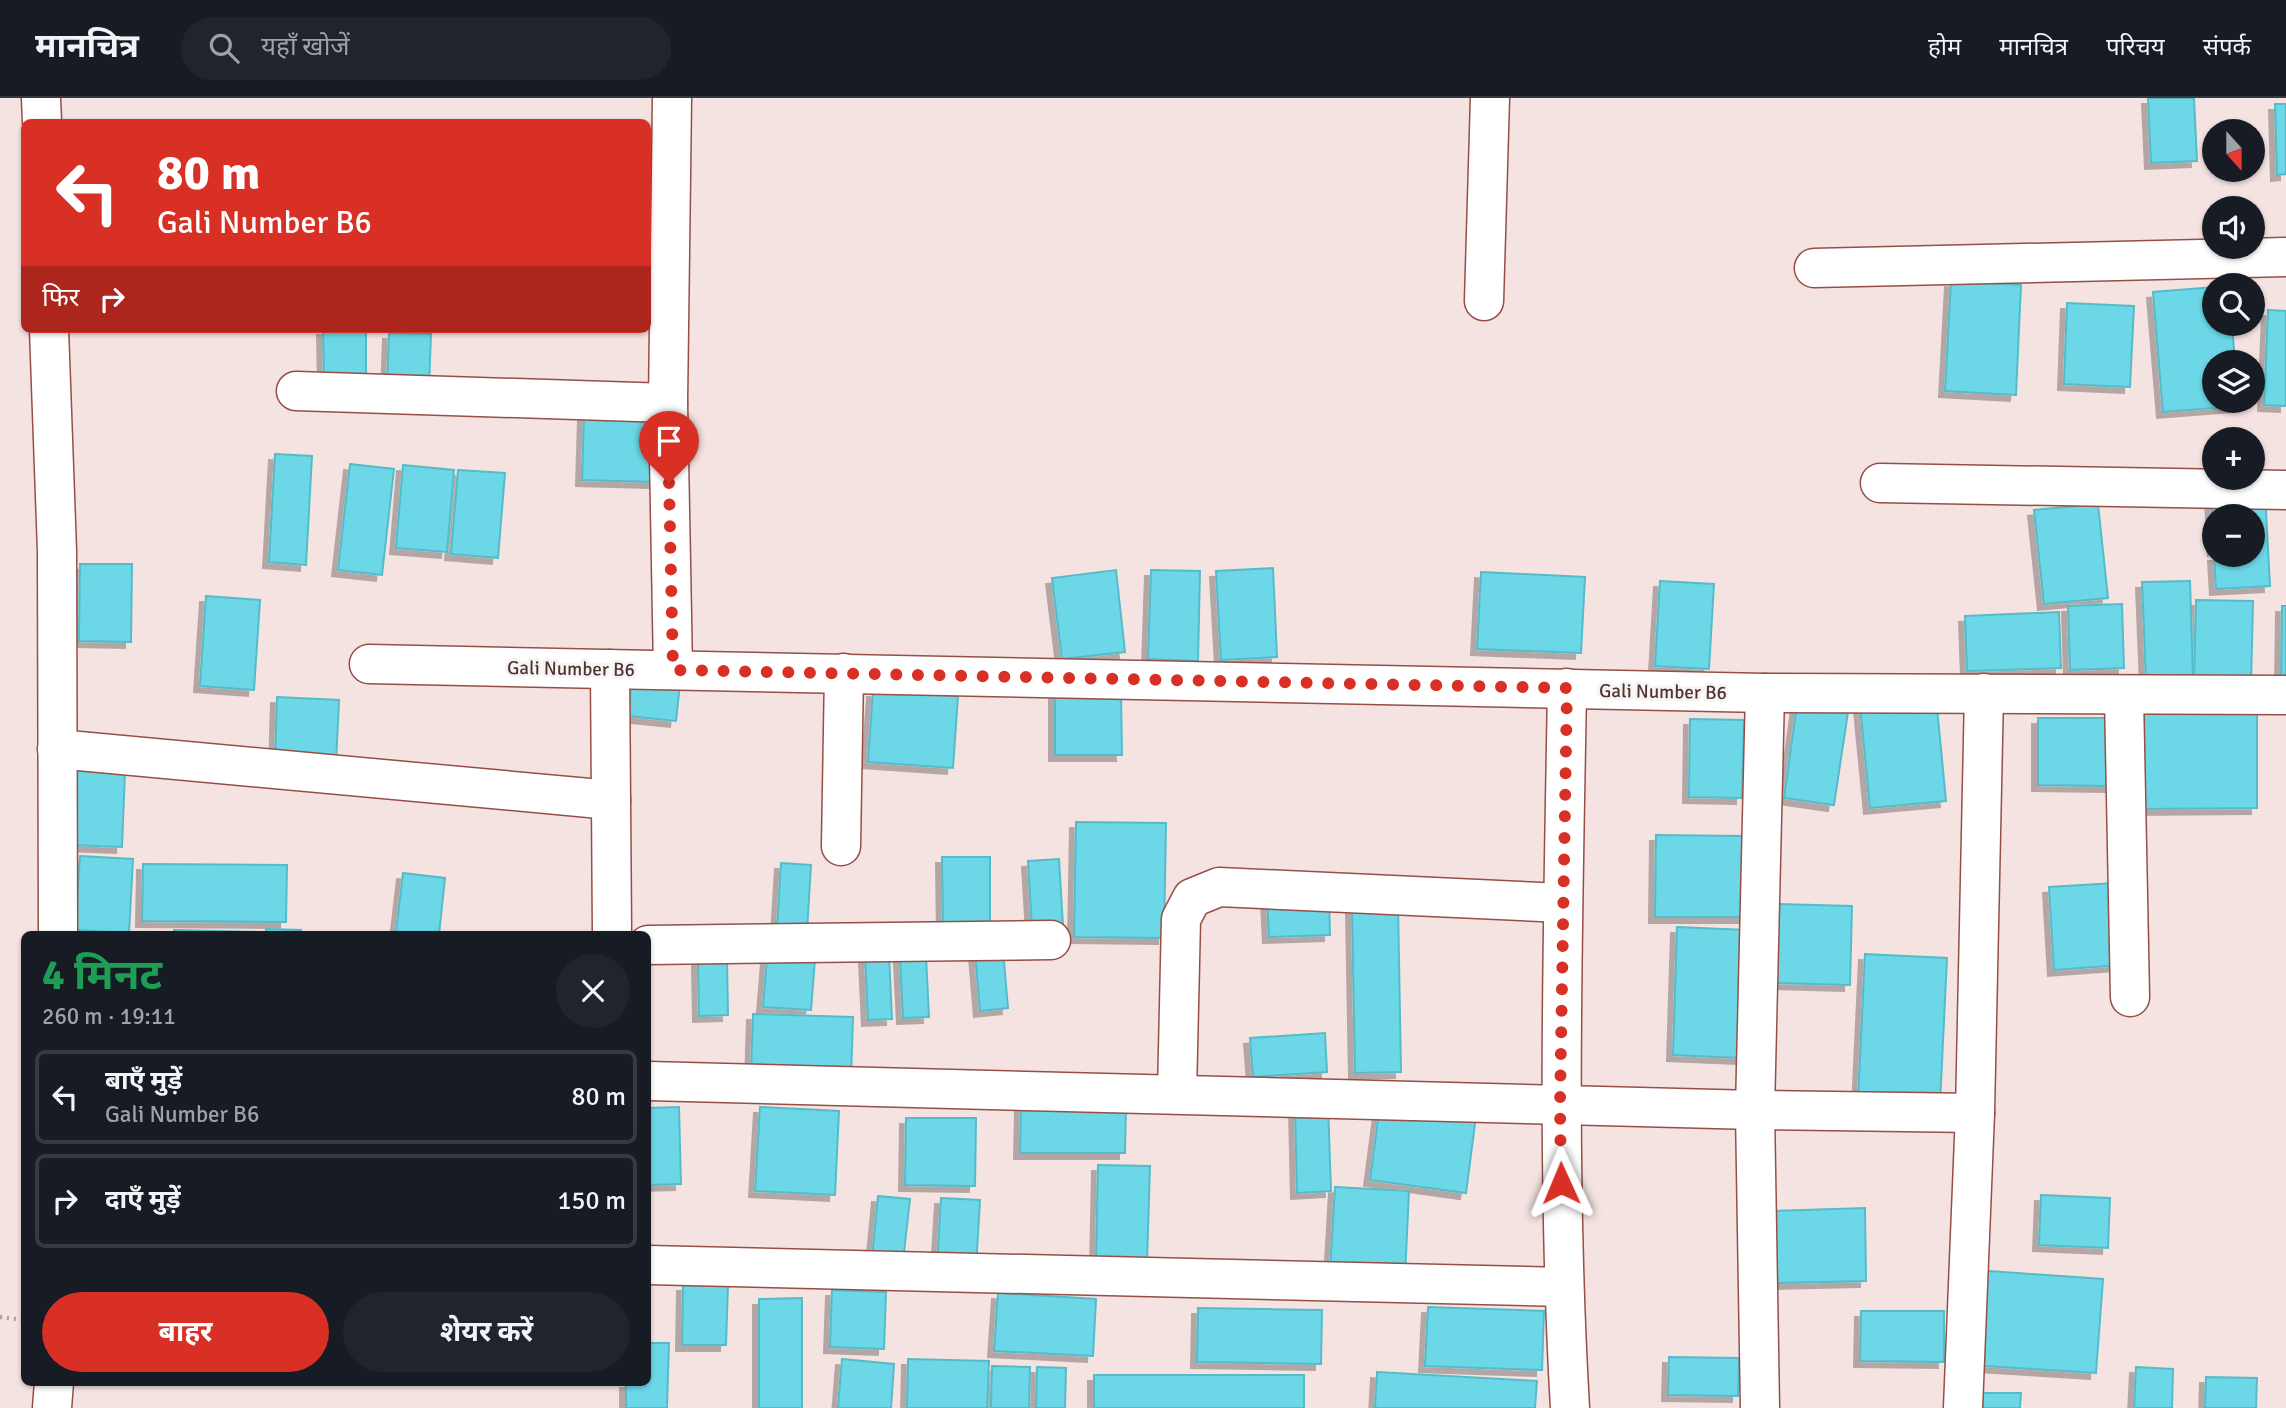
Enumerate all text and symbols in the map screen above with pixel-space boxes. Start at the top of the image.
search box [181,17,671,80]
text: मानचित्र [35,26,139,67]
icon: search [205,29,243,67]
text: यहाँ खोजें [261,31,350,63]
text: होम [1928,32,1961,62]
text: मानचित्र [1999,32,2068,62]
text: परिचय [2106,32,2165,62]
text: संपर्क [2203,32,2251,62]
north arrow [2202,119,2264,182]
map controls [2202,119,2265,567]
text: 80 m [157,143,260,203]
icon: left [42,147,133,238]
button: sound [2202,196,2265,259]
text: Gali Number B6 [157,203,372,242]
button: search [2202,273,2265,336]
icon: right [93,280,131,318]
text: फिर [42,282,79,314]
button: layers [2202,350,2265,413]
pin [639,411,699,483]
icon: arrive [650,422,688,460]
button: + [2202,427,2265,490]
button: − [2202,504,2265,567]
street label: Gali Number B6 [507,656,635,682]
street label: Gali Number B6 [1599,679,1727,705]
text: 4 मिनट [42,950,162,1001]
button: close [556,954,630,1028]
text: 260 m · 19:11 [42,1002,176,1031]
text: बाएँ मुड़ें [105,1065,182,1097]
icon: left [46,1078,84,1116]
text: 80 m [571,1081,626,1113]
text: Gali Number B6 [105,1100,259,1129]
position arrow [1524,1146,1598,1220]
icon: right [46,1182,84,1220]
text: दाएँ मुड़ें [105,1184,181,1216]
text: 150 m [557,1185,626,1217]
button: बाहर [42,1292,329,1372]
button: शेयर करें [343,1292,630,1372]

